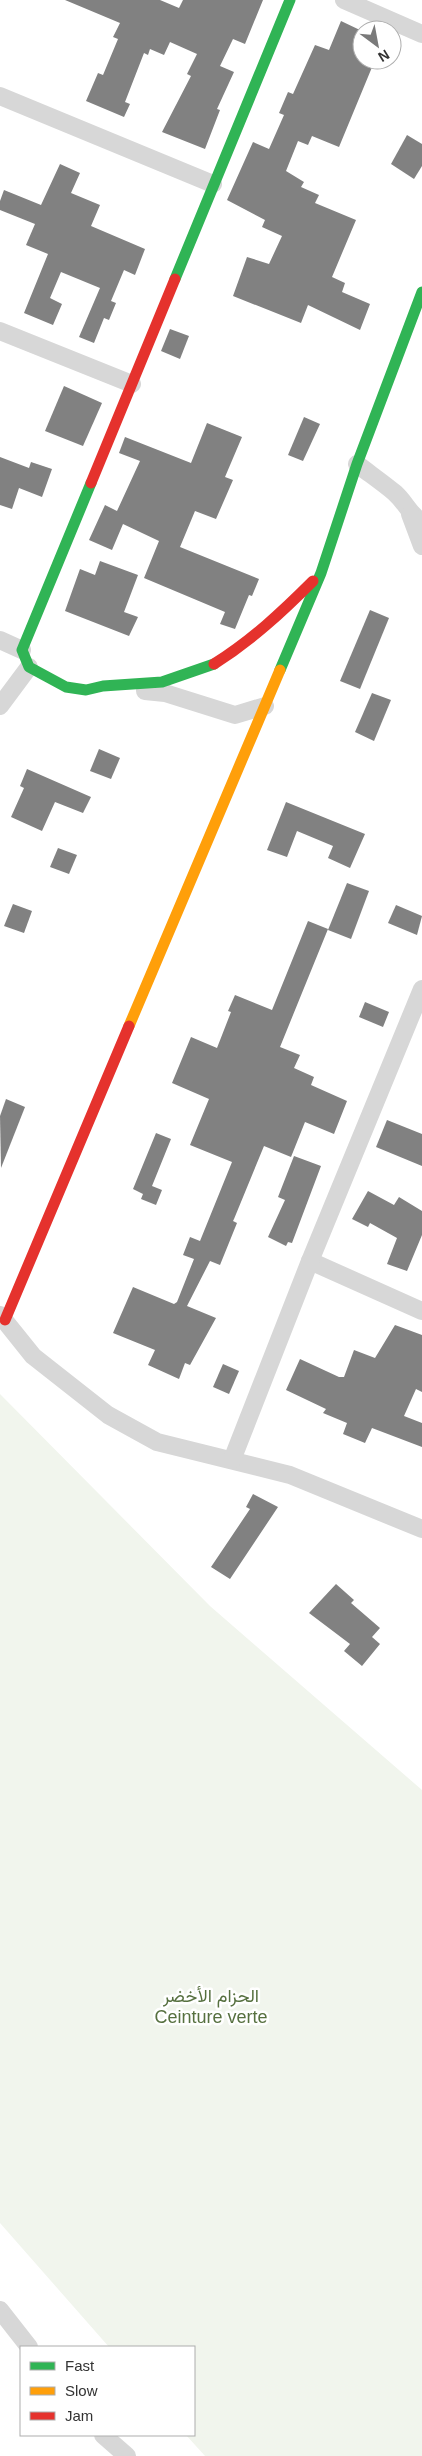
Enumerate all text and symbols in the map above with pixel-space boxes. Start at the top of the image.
north arrow [352,20,402,70]
text: N [375,47,392,65]
park label: الحزام الأخضر Ceinture verte [154,1986,268,2027]
legend [20,2346,195,2436]
text: Fast [65,2357,95,2374]
text: Slow [65,2382,98,2399]
text: Jam [65,2407,93,2424]

